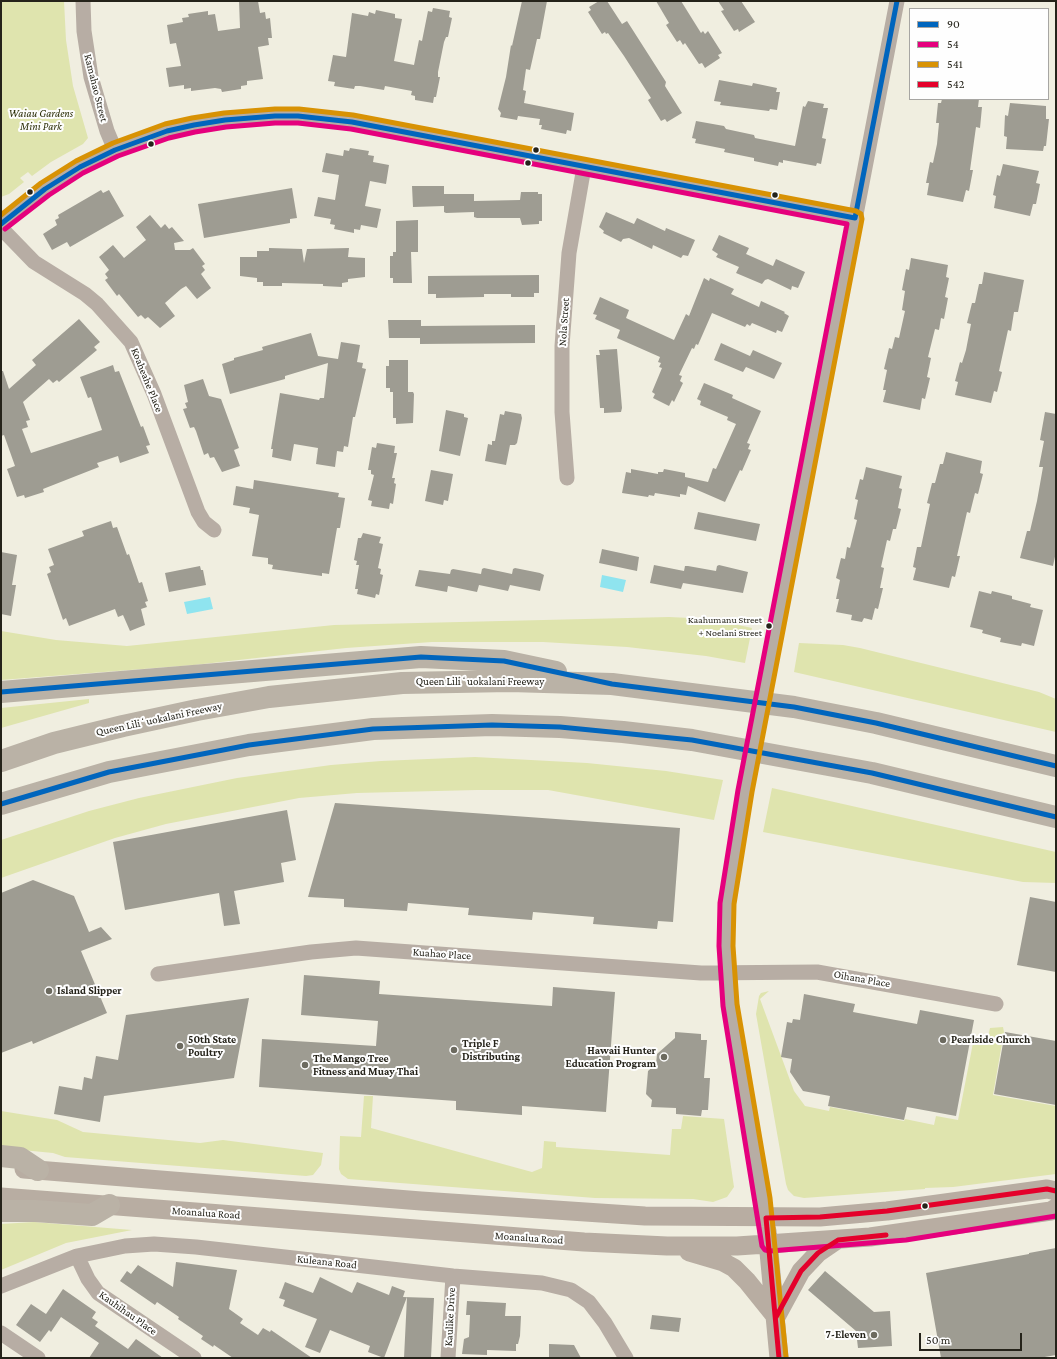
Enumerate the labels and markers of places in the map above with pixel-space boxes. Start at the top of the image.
unlabelled marker [146,139,156,149]
unlabelled marker [531,145,541,155]
unlabelled marker [523,158,533,168]
unlabelled marker [25,187,35,197]
unlabelled marker [770,190,780,200]
place label: Kaahumanu Street + Noelani Street [688,614,762,638]
marker: Kaahumanu Street + Noelani Street [764,621,774,631]
place label: Island Slipper [57,984,122,998]
marker: Island Slipper [44,986,54,996]
place label: 50th State Poultry [188,1033,236,1059]
place label: Pearlside Church [951,1033,1030,1047]
marker: Pearlside Church [938,1035,948,1045]
place label: Triple F Distributing [462,1037,520,1063]
marker: 50th State Poultry [175,1041,185,1051]
place label: Hawaii Hunter Education Program [566,1044,656,1070]
marker: Triple F Distributing [449,1045,459,1055]
place label: The Mango Tree Fitness and Muay Thai [313,1052,418,1078]
marker: Hawaii Hunter Education Program [659,1052,669,1062]
marker: The Mango Tree Fitness and Muay Thai [300,1060,310,1070]
unlabelled marker [920,1201,930,1211]
place label: 7-Eleven [826,1328,866,1342]
marker: 7-Eleven [869,1330,879,1340]

